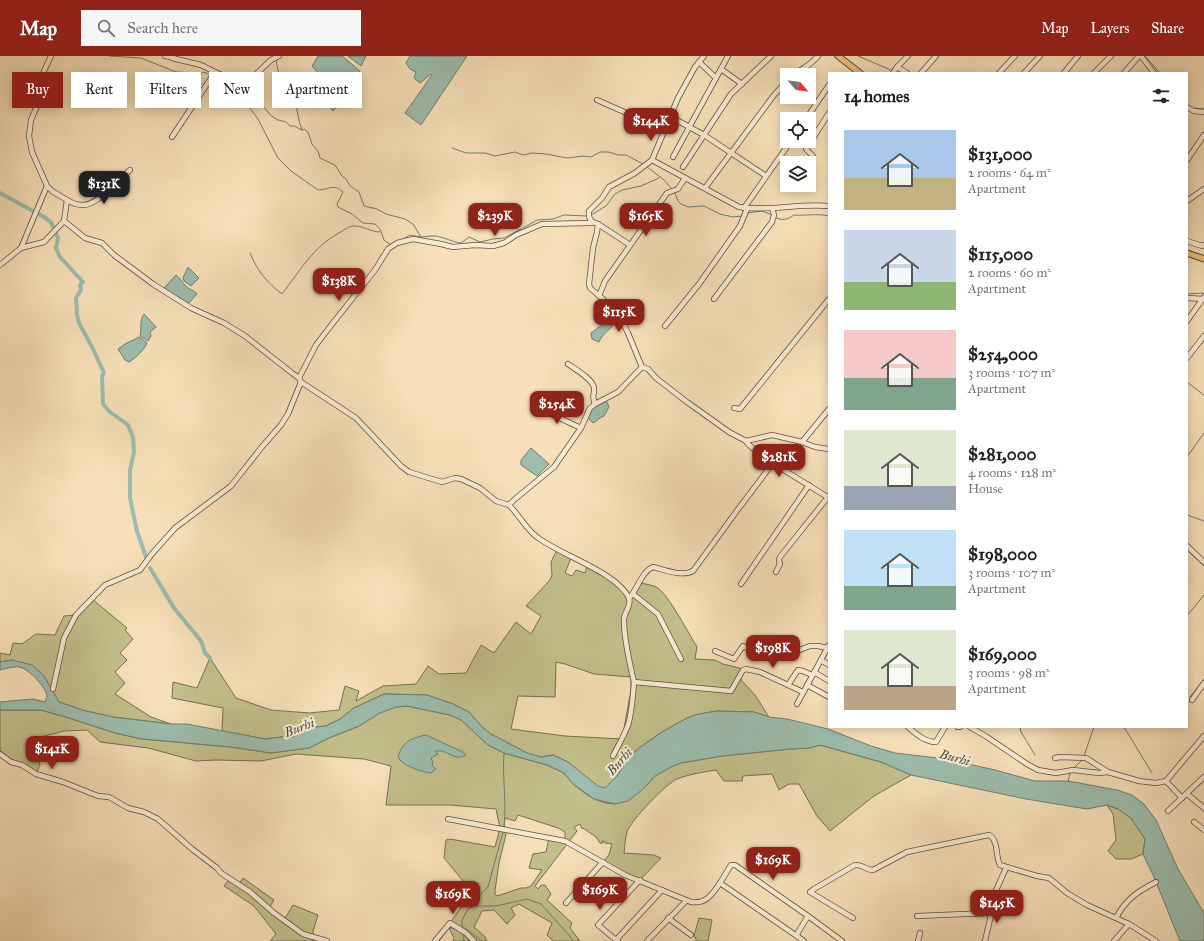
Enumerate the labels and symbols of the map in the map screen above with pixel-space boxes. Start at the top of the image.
north arrow [780,68,816,104]
pin: $144K [623,108,679,142]
pin: $131K [76,171,132,205]
pin: $239K [467,203,523,237]
pin: $165K [618,203,674,237]
pin: $138K [311,268,367,302]
pin: $115K [591,299,647,333]
pin: $254K [529,391,585,425]
pin: $281K [751,444,807,478]
pin: $198K [745,635,801,669]
water label: Burhi [281,715,317,741]
pin: $141K [24,736,80,770]
water label: Burhi [603,745,636,779]
water label: Burhi [937,746,972,770]
pin: $169K [745,847,801,881]
pin: $169K [572,877,628,911]
pin: $169K [425,881,481,915]
pin: $145K [969,890,1025,924]

